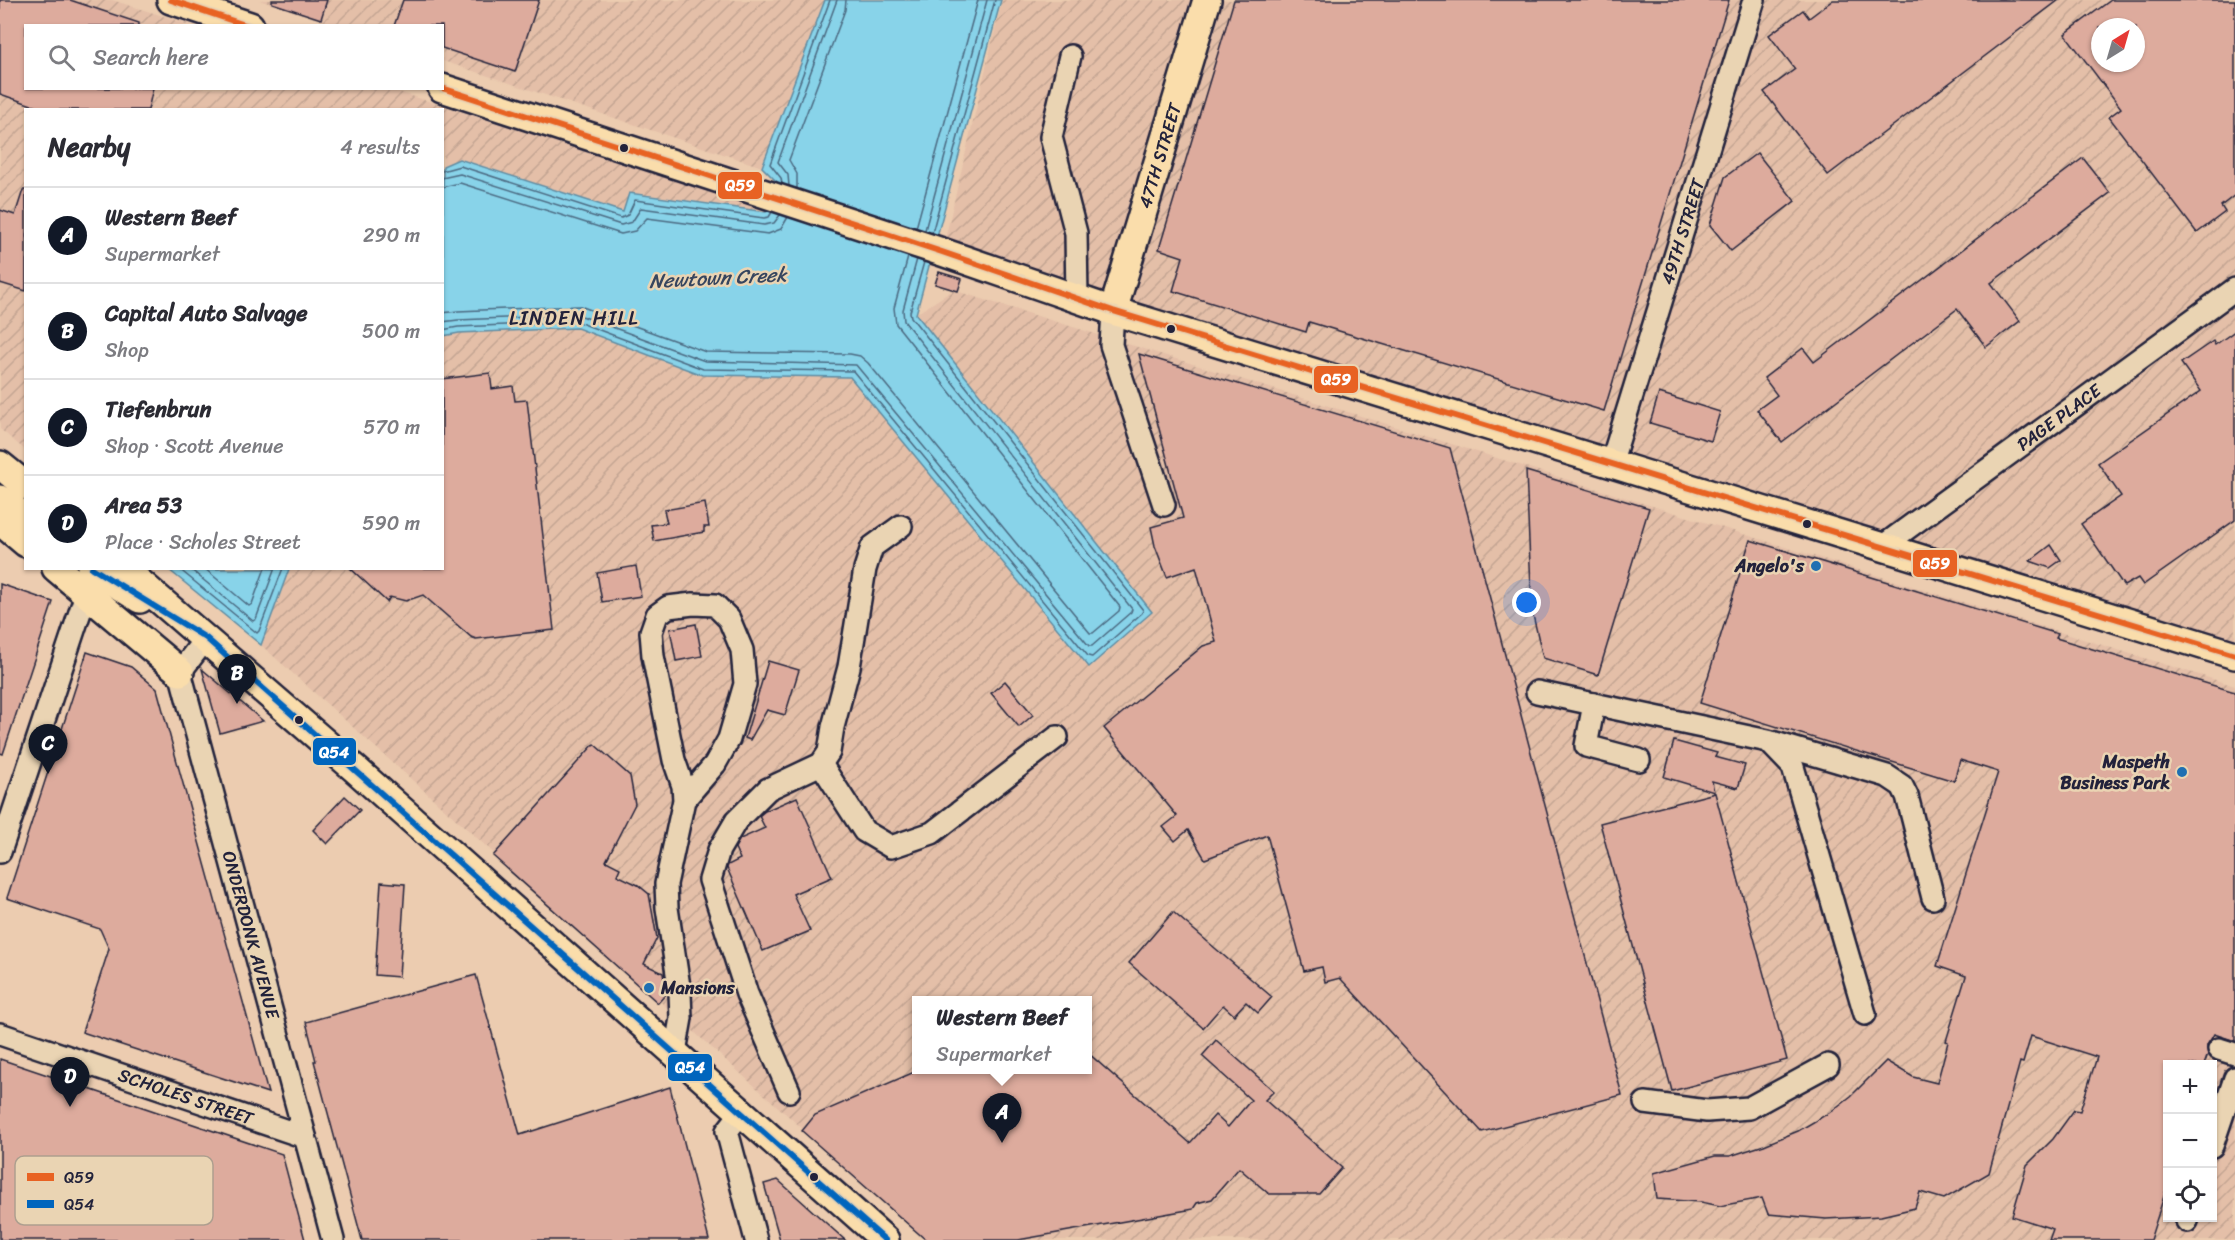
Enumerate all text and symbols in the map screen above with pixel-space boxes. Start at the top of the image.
north arrow [2091,18,2145,72]
search box [24,24,444,90]
text: Search here [93,38,209,77]
icon: search [45,41,78,74]
street label: 47TH STREET [1129,98,1191,212]
text: Nearby [48,124,130,170]
text: 4 results [340,130,420,165]
unlabelled marker [618,142,630,154]
line badge: Q59 [717,171,763,200]
text: Q59 [724,171,755,200]
street label: 49TH STREET [1651,174,1714,289]
text: Western Beef [105,198,236,237]
text: A [61,218,74,253]
text: 290 m [363,218,420,253]
text: Supermarket [105,237,220,272]
water label: Newtown Creek [648,257,789,299]
text: Capital Auto Salvage [105,294,308,333]
district label: LINDEN HILL [509,301,639,336]
text: B [61,314,74,349]
text: 500 m [362,314,420,349]
unlabelled marker [1165,323,1177,335]
text: Shop [105,333,149,368]
line badge: Q59 [1313,365,1359,394]
text: Q59 [1320,365,1351,394]
street label: PAGE PLACE [2010,375,2109,459]
text: Tiefenbrun [105,390,211,429]
text: C [61,410,74,445]
text: 570 m [363,410,420,445]
text: Shop · Scott Avenue [105,429,284,464]
text: Area 53 [105,486,182,525]
text: D [62,506,73,541]
text: 590 m [362,506,420,541]
unlabelled marker [1801,518,1813,530]
text: Place · Scholes Street [105,525,301,560]
line badge: Q59 [1912,549,1958,578]
text: Q59 [1919,549,1950,578]
place label: Angelo's [1734,550,1805,582]
marker: Angelo's [1809,559,1823,573]
your location [1512,588,1541,617]
pin: B [218,654,256,704]
unlabelled marker [293,714,305,726]
pin: C [28,724,68,774]
line badge: Q54 [312,737,357,766]
text: Q54 [318,738,349,767]
place label: Maspeth Business Park [2060,746,2171,799]
marker: Maspeth Business Park [2175,765,2189,779]
street label: ONDERDONK AVENUE [213,847,289,1023]
place label: Mansions [660,972,735,1004]
marker: Mansions [642,981,656,995]
popup [912,996,1092,1074]
text: Western Beef [936,998,1068,1037]
text: Supermarket [936,1037,1051,1072]
line badge: Q54 [667,1053,713,1082]
text: Q54 [674,1053,705,1082]
pin: D [50,1058,90,1107]
street label: SCHOLES STREET [114,1059,259,1135]
map controls [2163,1060,2217,1222]
button: + [2163,1060,2217,1114]
pin: A [982,1094,1022,1143]
button: − [2163,1114,2217,1168]
legend [15,1156,213,1225]
text: Q59 [64,1163,94,1192]
button: locate [2163,1168,2217,1222]
unlabelled marker [808,1171,820,1183]
text: Q54 [64,1190,94,1219]

